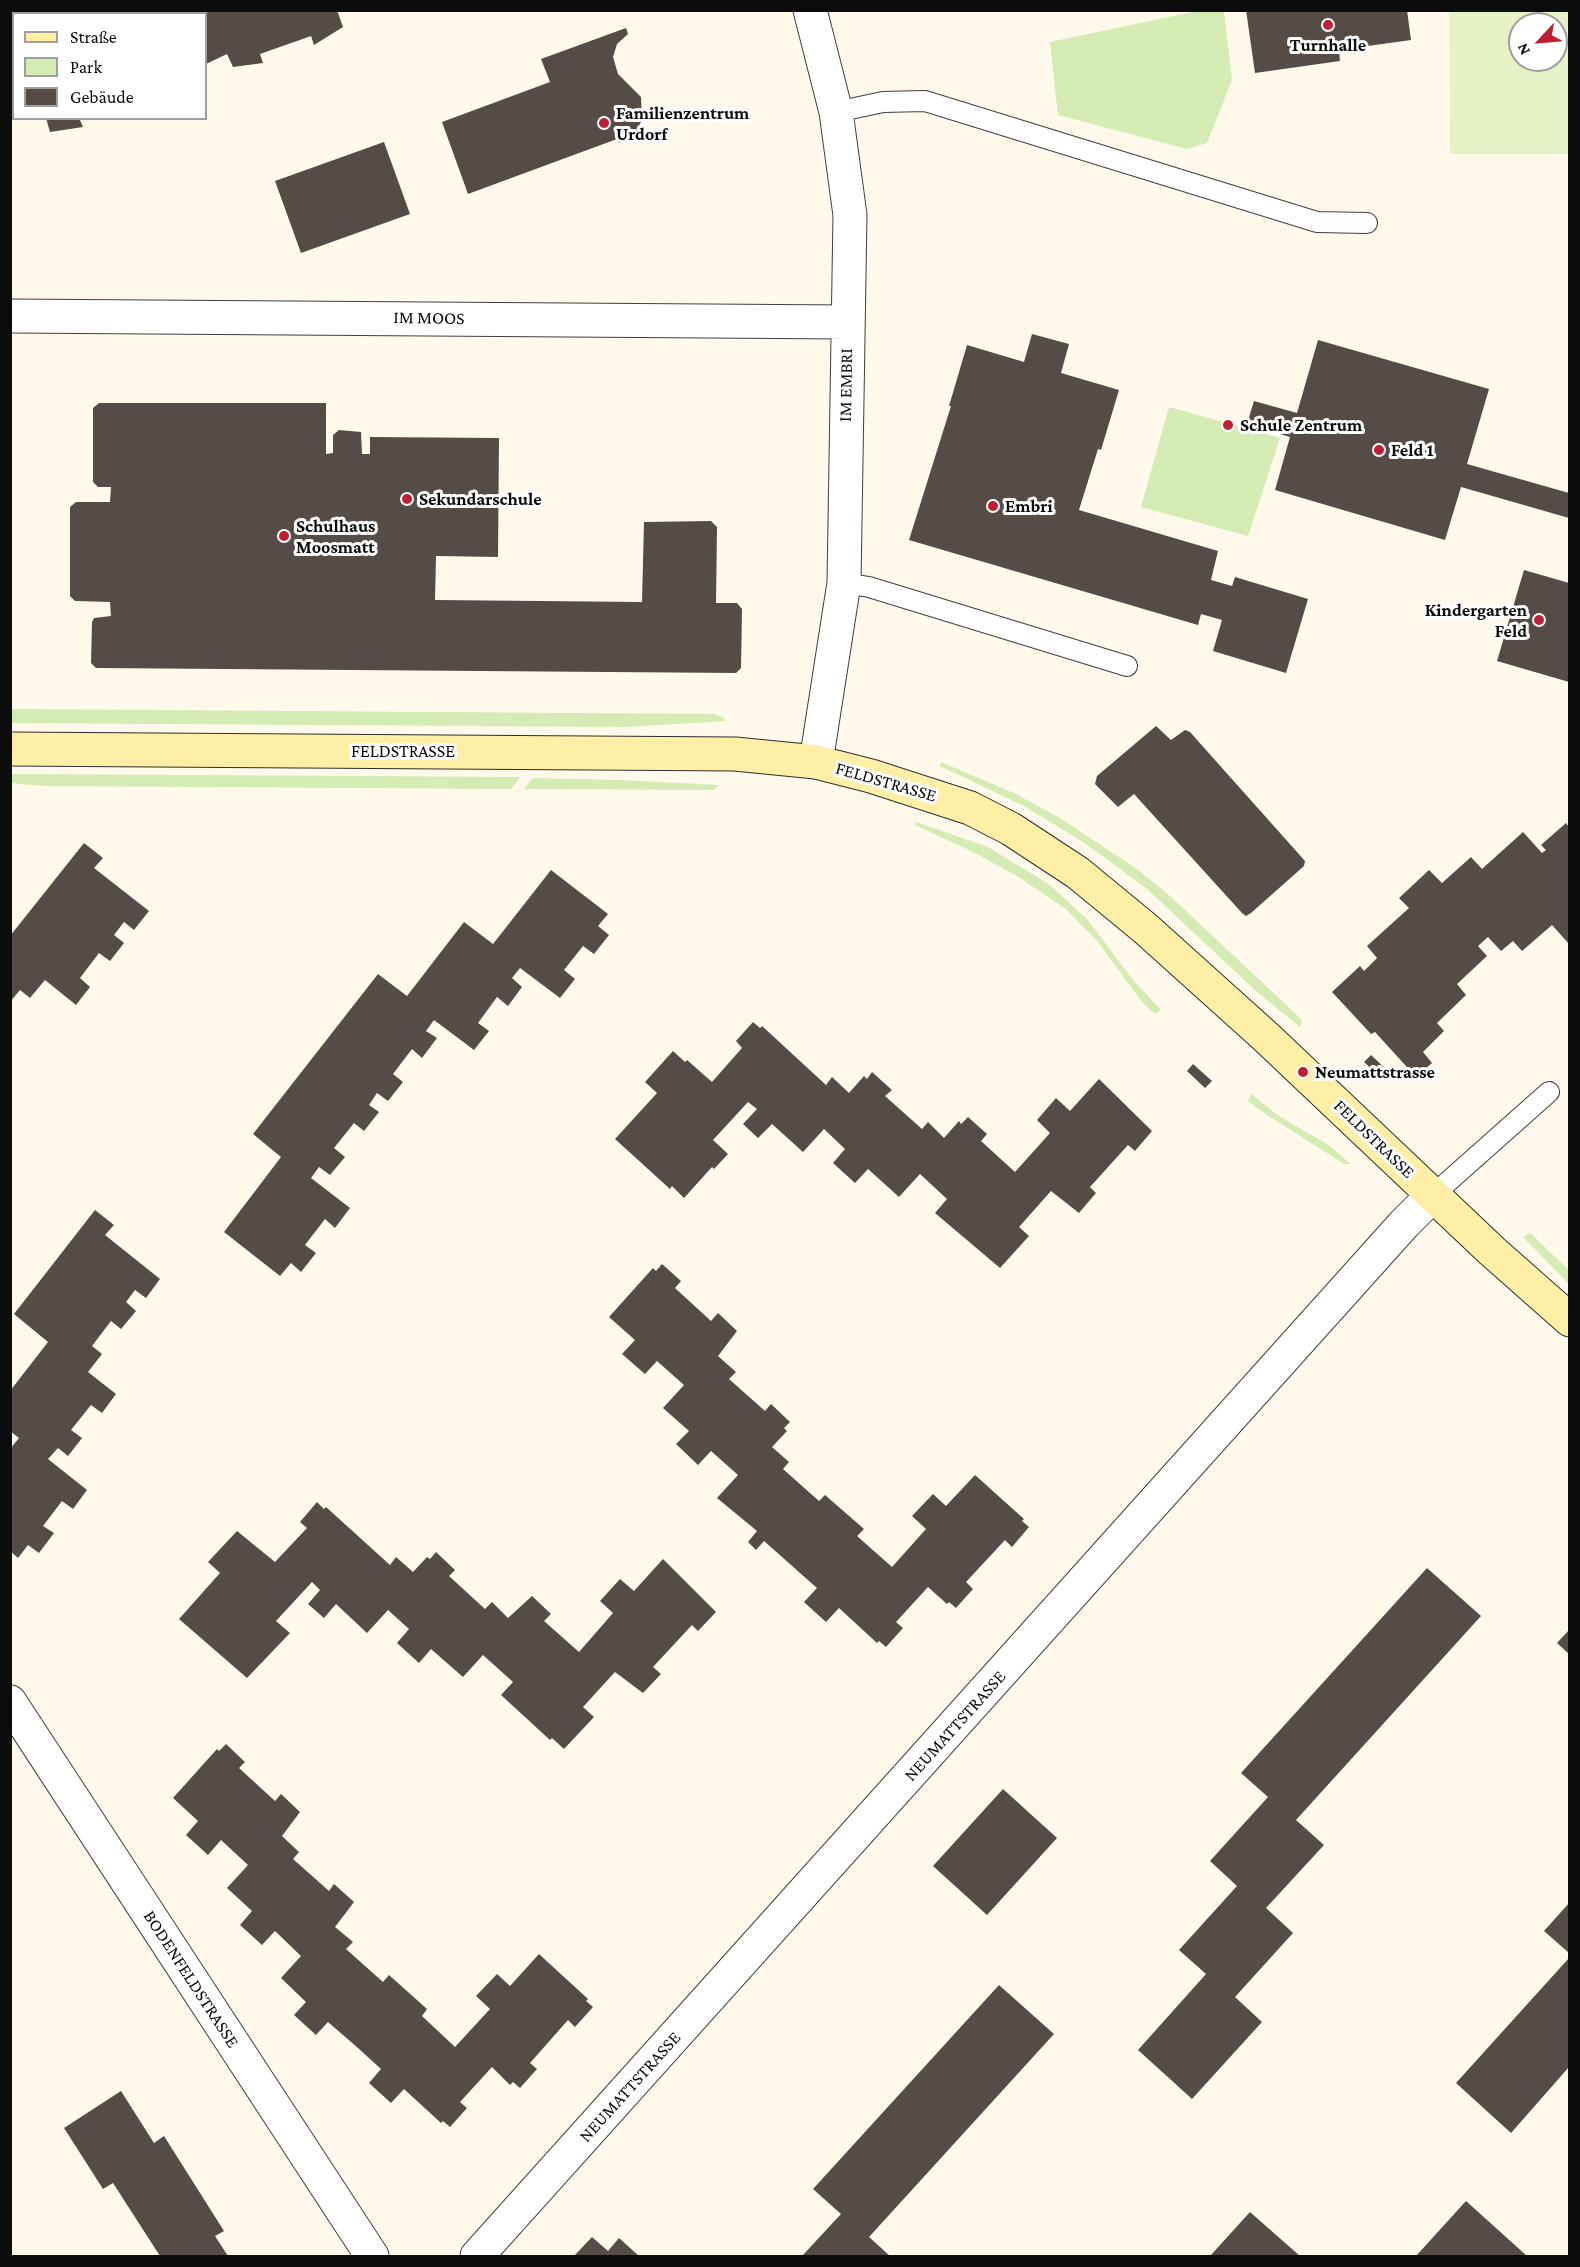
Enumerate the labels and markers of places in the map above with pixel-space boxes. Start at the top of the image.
marker: Turnhalle [1321,18,1335,32]
place label: Turnhalle [1290,34,1366,56]
place label: Familienzentrum Urdorf [616,102,749,144]
marker: Familienzentrum Urdorf [597,116,611,130]
place label: Schule Zentrum [1240,414,1362,436]
marker: Schule Zentrum [1221,418,1235,432]
place label: Feld 1 [1391,439,1434,461]
marker: Feld 1 [1372,443,1386,457]
place label: Sekundarschule [419,488,542,510]
marker: Sekundarschule [400,492,414,506]
place label: Embri [1005,495,1053,517]
marker: Embri [986,499,1000,513]
place label: Schulhaus Moosmatt [296,515,375,558]
marker: Schulhaus Moosmatt [277,529,291,543]
place label: Kindergarten Feld [1425,599,1527,642]
marker: Kindergarten Feld [1532,613,1546,627]
place label: Neumattstrasse [1315,1061,1435,1083]
marker: Neumattstrasse [1296,1065,1310,1079]

